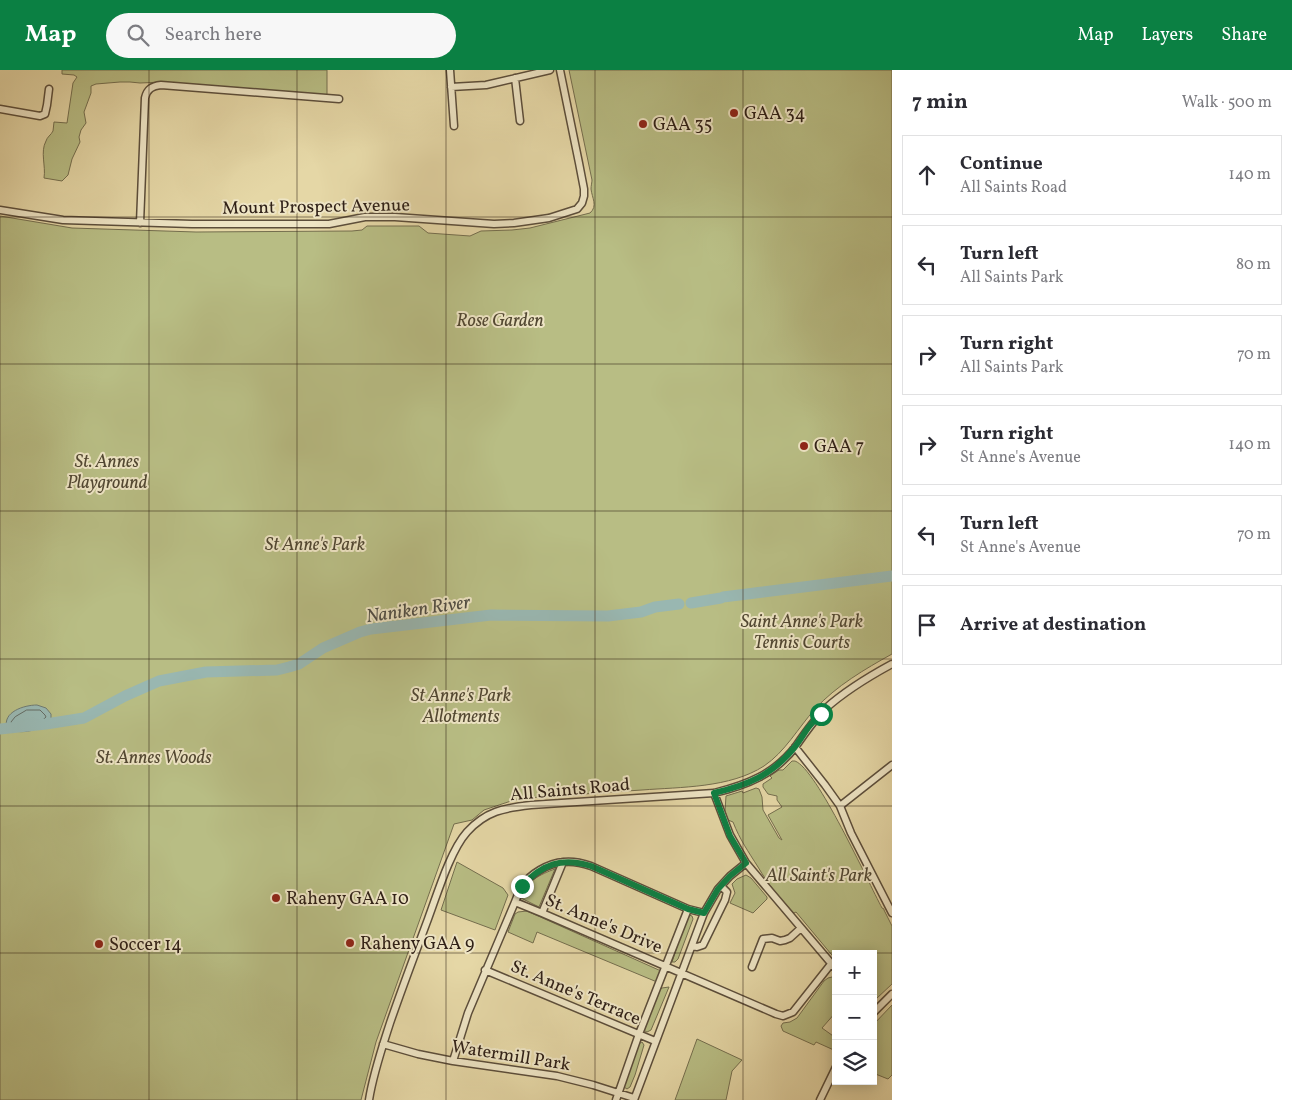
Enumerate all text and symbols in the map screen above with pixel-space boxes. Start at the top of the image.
search box [106,13,456,58]
text: Map [25,18,76,52]
icon: search [124,21,152,49]
text: Search here [164,22,262,48]
text: Map [1077,23,1113,48]
text: Layers [1141,23,1193,48]
text: Share [1221,23,1267,48]
text: 7 min [912,88,968,117]
text: Walk · 500 m [1182,92,1272,114]
place label: GAA 34 [744,102,806,127]
marker: GAA 34 [728,107,740,119]
place label: GAA 35 [653,113,712,138]
marker: GAA 35 [637,118,649,130]
text: Continue [960,151,1043,177]
icon: ahead [913,161,941,189]
text: 140 m [1229,164,1271,186]
text: All Saints Road [960,177,1067,199]
street label: Mount Prospect Avenue [222,193,410,222]
text: Turn left [960,241,1039,267]
icon: left [913,251,941,279]
text: 80 m [1236,254,1271,276]
text: All Saints Park [960,267,1064,289]
park label: Rose Garden [456,309,544,334]
text: Turn right [960,331,1053,357]
icon: right [913,341,941,369]
text: 70 m [1237,344,1271,366]
text: All Saints Park [960,357,1064,379]
text: Turn right [960,421,1053,447]
icon: right [913,431,941,459]
text: 140 m [1229,434,1271,456]
place label: GAA 7 [814,435,864,460]
marker: GAA 7 [798,440,810,452]
text: St Anne's Avenue [960,447,1081,469]
park label: St. Annes Playground [67,450,148,496]
text: Turn left [960,511,1039,537]
icon: left [913,521,941,549]
text: 70 m [1237,524,1271,546]
park label: St Anne's Park [265,533,365,558]
text: St Anne's Avenue [960,537,1081,559]
water label: Naniken River [364,590,473,630]
park label: Saint Anne's Park Tennis Courts [741,610,863,656]
icon: arrive [913,611,941,639]
text: Arrive at destination [960,612,1146,638]
park label: St Anne's Park Allotments [411,684,511,730]
route start [810,703,833,726]
park label: St. Annes Woods [96,746,212,771]
street label: All Saints Road [509,773,631,808]
park label: All Saint's Park [765,864,872,889]
route end [511,875,534,898]
place label: Raheny GAA 10 [286,887,409,912]
street label: St. Anne's Drive [541,888,666,960]
marker: Raheny GAA 10 [270,892,282,904]
place label: Raheny GAA 9 [360,932,474,957]
place label: Soccer 14 [109,933,182,958]
marker: Raheny GAA 9 [344,937,356,949]
marker: Soccer 14 [93,938,105,950]
map controls [832,950,877,1085]
button: + [832,950,877,995]
street label: St. Anne's Terrace [506,955,644,1032]
button: − [832,995,877,1040]
street label: Watermill Park [449,1035,572,1078]
button: layers [832,1040,877,1085]

